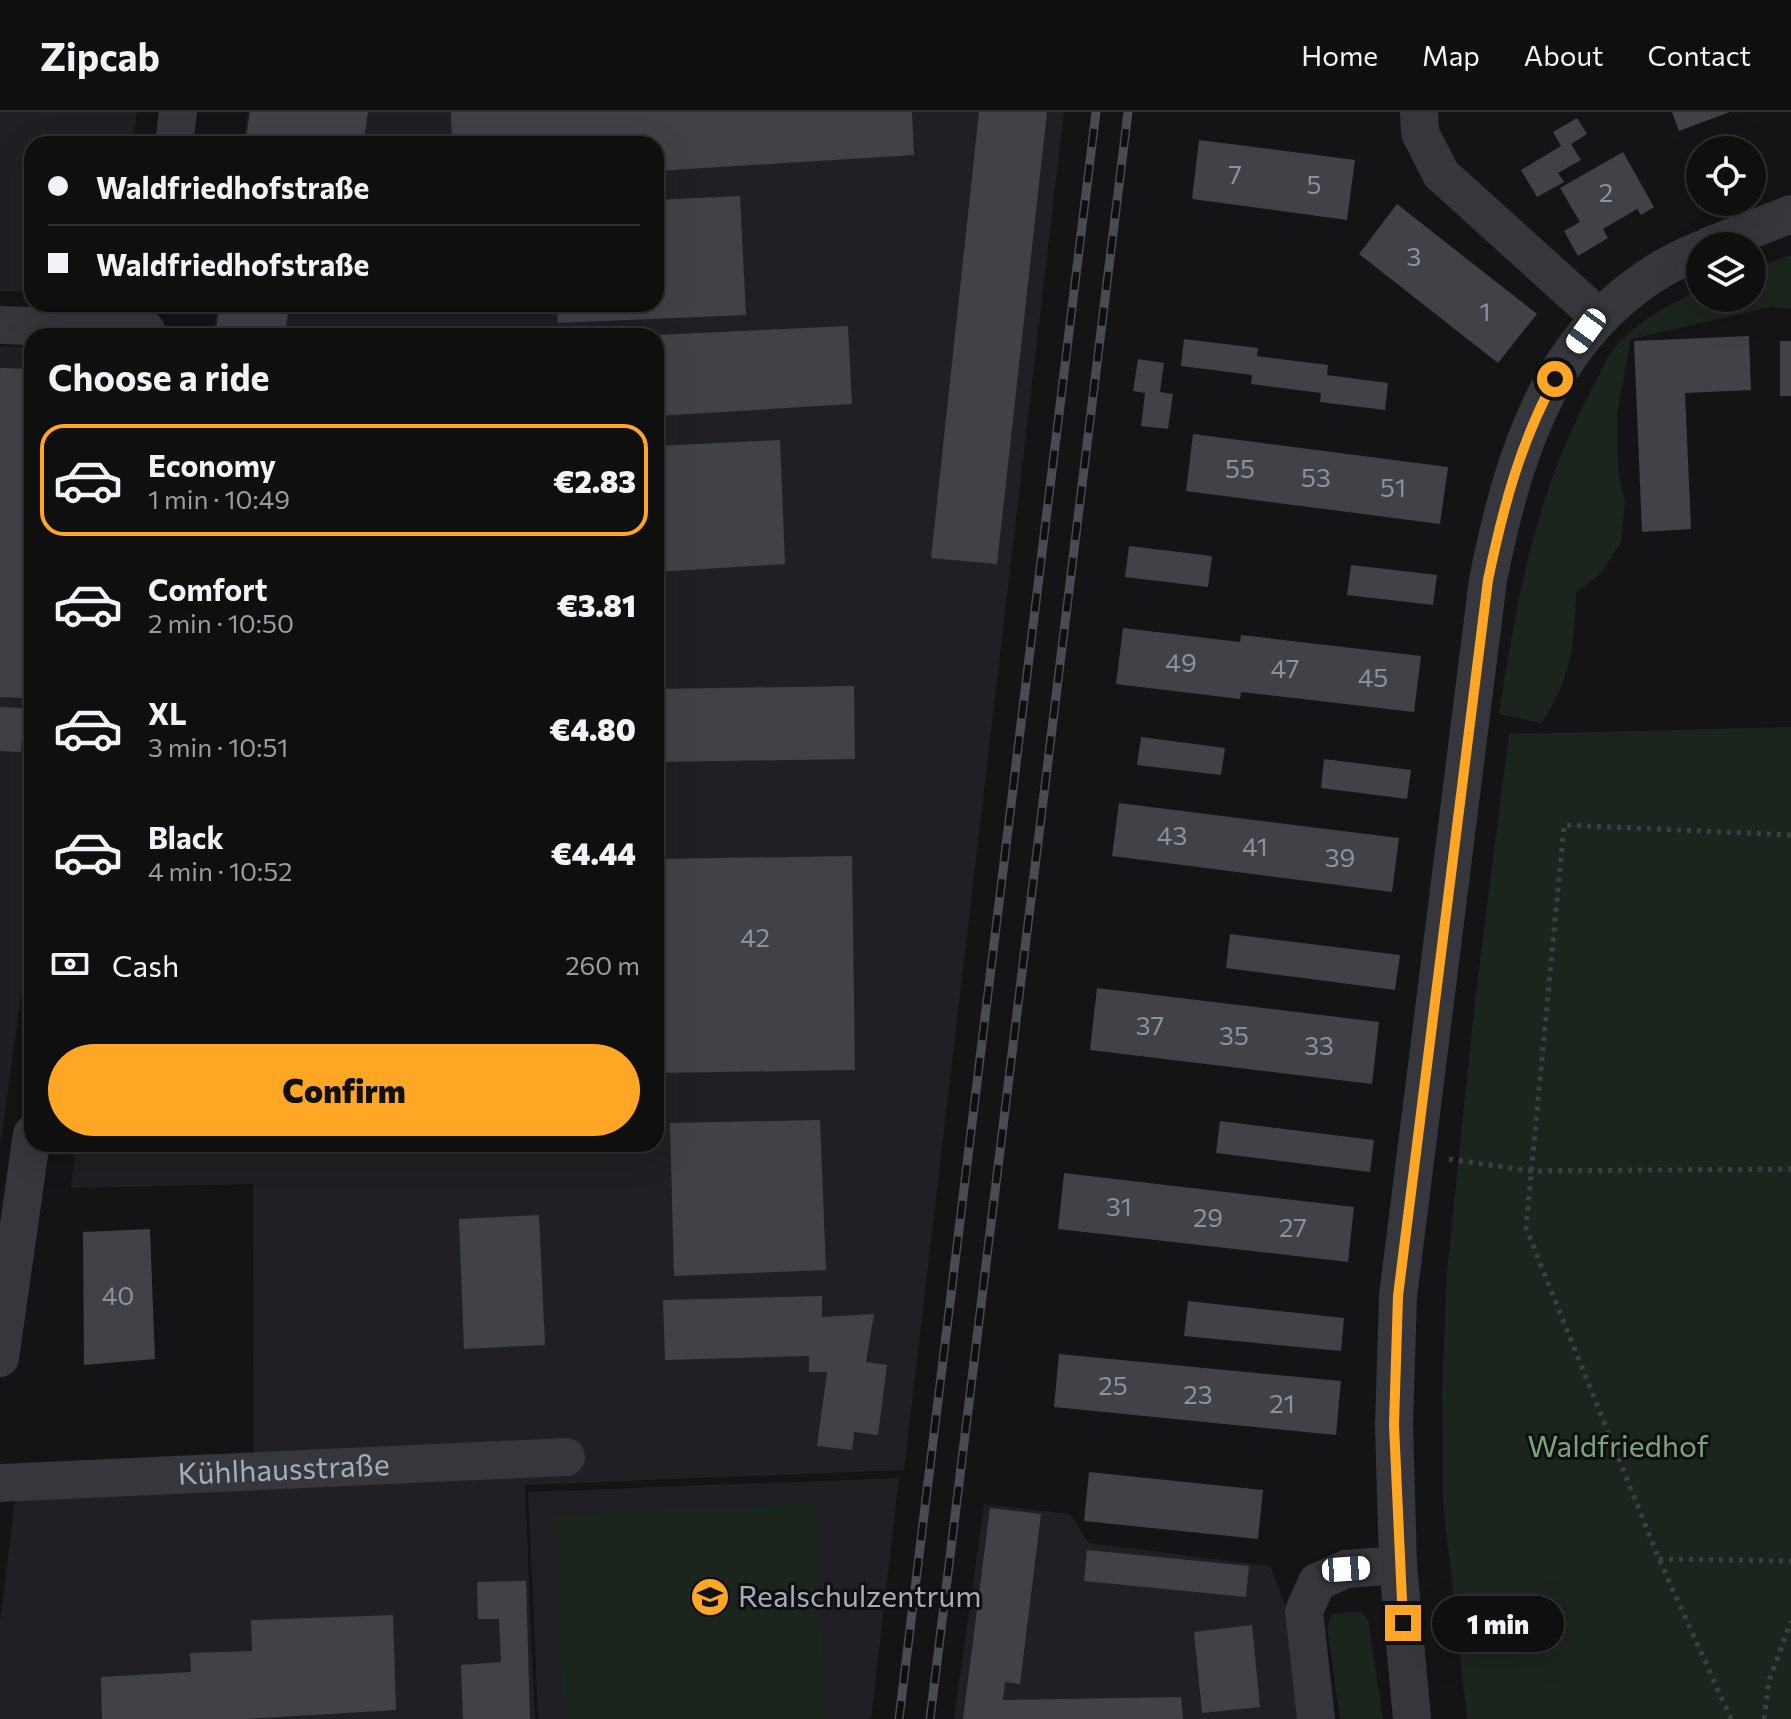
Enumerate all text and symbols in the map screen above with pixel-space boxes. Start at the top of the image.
text: Zipcab [40,32,160,79]
text: Home [1301,38,1378,72]
text: Map [1422,38,1480,72]
text: About [1524,38,1604,72]
text: Contact [1648,38,1751,72]
map controls [1686,136,1766,312]
button: locate [1686,136,1766,216]
house number: 7 [1228,158,1242,189]
text: Waldfriedhofstraße [96,168,369,205]
house number: 5 [1307,168,1321,199]
house number: 2 [1599,176,1613,207]
button: layers [1686,232,1766,312]
house number: 3 [1407,240,1421,271]
text: Waldfriedhofstraße [96,245,369,282]
house number: 1 [1479,295,1491,326]
car [1562,305,1610,357]
text: Choose a ride [48,354,269,398]
route start [1537,361,1573,397]
icon: car [52,444,124,516]
text: Economy [148,446,276,483]
house number: 55 [1225,452,1255,483]
house number: 53 [1301,461,1331,492]
text: €2.83 [553,462,636,499]
house number: 51 [1380,471,1406,502]
text: 1 min · 10:49 [148,483,290,514]
icon: car [52,568,124,640]
text: Comfort [148,570,267,607]
text: €3.81 [557,586,636,623]
text: 2 min · 10:50 [148,607,294,638]
house number: 49 [1165,646,1197,677]
house number: 47 [1271,652,1299,683]
house number: 45 [1358,661,1388,692]
icon: car [52,692,124,764]
text: XL [148,694,187,731]
text: €4.80 [549,710,636,747]
text: 3 min · 10:51 [148,731,288,762]
icon: car [52,816,124,888]
text: Black [148,818,224,855]
house number: 43 [1157,819,1187,850]
house number: 41 [1242,830,1268,861]
text: €4.44 [551,834,636,871]
house number: 39 [1325,841,1355,872]
text: 4 min · 10:52 [148,855,293,886]
house number: 42 [740,921,770,952]
icon: cash [48,942,92,986]
text: Cash [112,946,179,983]
text: 260 m [565,949,640,980]
house number: 37 [1136,1009,1164,1040]
house number: 35 [1219,1019,1249,1050]
house number: 33 [1304,1029,1334,1060]
button: Confirm [48,1044,640,1136]
house number: 31 [1106,1190,1132,1221]
house number: 29 [1193,1201,1223,1232]
house number: 27 [1279,1211,1307,1242]
house number: 40 [102,1279,134,1310]
house number: 25 [1098,1369,1128,1400]
house number: 23 [1183,1378,1213,1409]
house number: 21 [1269,1387,1295,1418]
park label: Waldfriedhof [1527,1426,1709,1463]
street label: Kühlhausstraße [177,1444,390,1491]
car [1321,1555,1371,1583]
school or university icon: Realschulzentrum [689,1576,731,1618]
place label: Realschulzentrum [738,1576,981,1613]
callout: 1 min [1431,1595,1563,1651]
route end [1385,1605,1421,1641]
text: 1 min [1467,1608,1529,1639]

